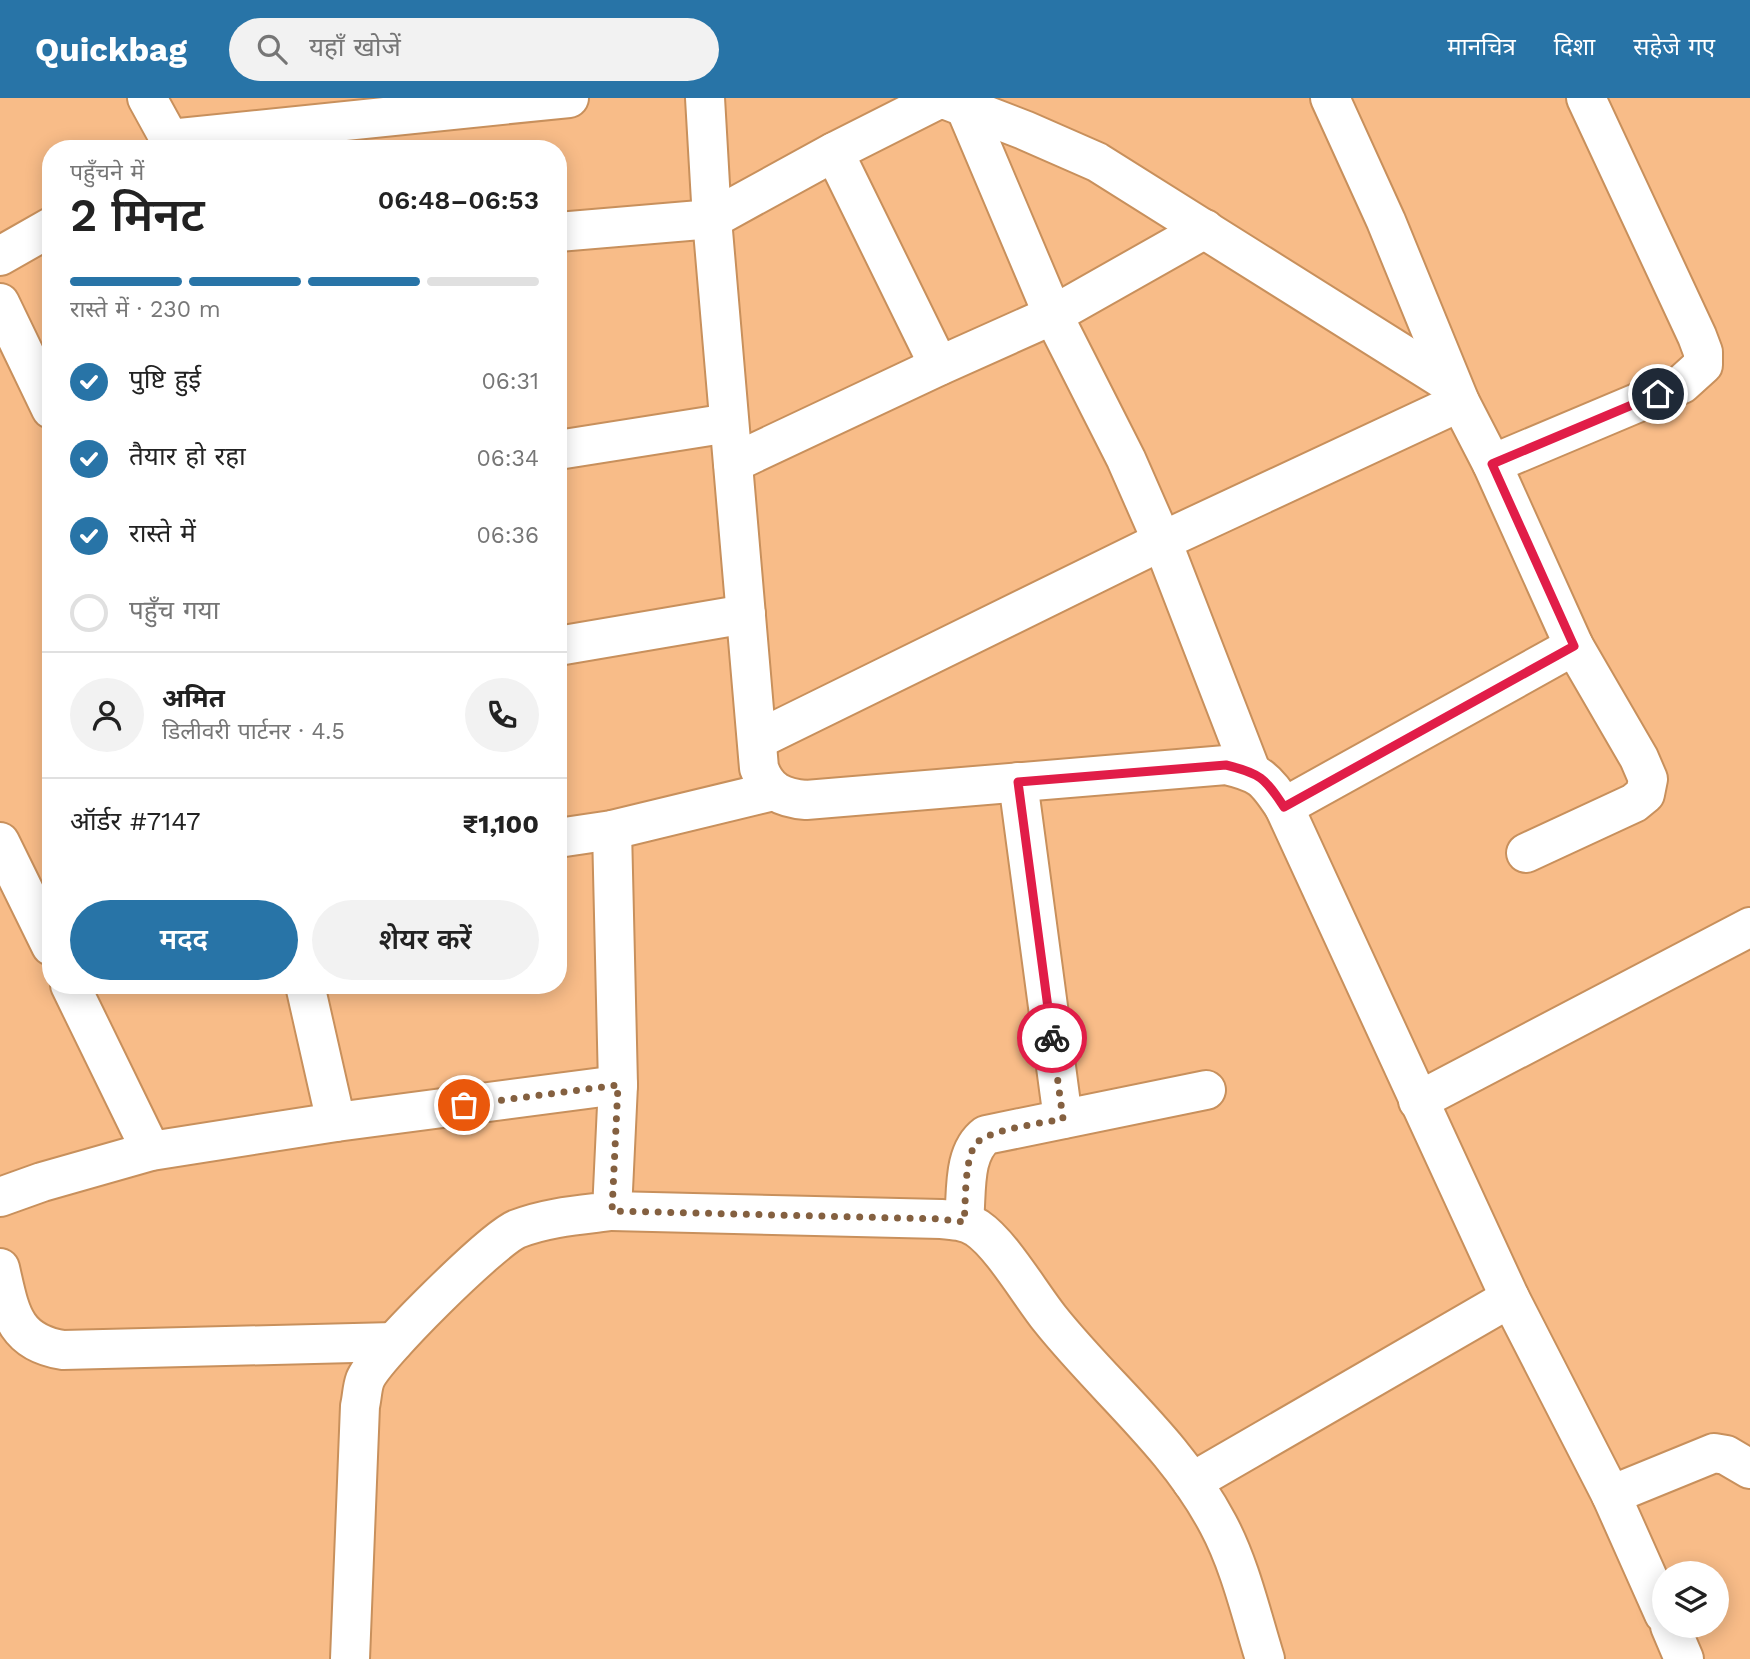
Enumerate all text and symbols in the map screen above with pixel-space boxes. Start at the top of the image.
search box [229,18,719,81]
text: Quickbag [35,30,187,69]
icon: search [253,30,291,68]
text: यहाँ खोजें [309,32,401,62]
text: मानचित्र [1447,33,1516,61]
text: दिशा [1554,33,1595,61]
text: सहेजे गए [1633,33,1715,61]
text: पहुँचने में [70,159,144,186]
text: 06:48–06:53 [378,185,539,215]
text: 2 मिनट [70,188,205,242]
text: रास्ते में · 230 m [70,296,221,323]
icon: check [70,363,108,401]
text: पुष्टि हुई [129,364,201,394]
pin [1628,364,1688,424]
text: 06:31 [482,368,539,395]
icon: home [1639,375,1677,413]
icon: check [70,440,108,478]
text: तैयार हो रहा [129,441,246,471]
text: 06:34 [476,445,539,472]
icon: check [70,517,108,555]
text: रास्ते में [129,518,196,548]
text: 06:36 [477,522,539,549]
text: पहुँच गया [129,595,219,625]
button: person [70,678,144,752]
button: phone [465,678,539,752]
text: अमित [162,683,225,713]
text: डिलीवरी पार्टनर · 4.5 [162,718,345,745]
text: ऑर्डर #7147 [70,806,201,836]
text: ₹1,100 [463,809,539,839]
button: मदद [70,900,298,980]
button: शेयर करें [312,900,539,980]
courier [1017,1003,1087,1073]
icon: bike [1033,1019,1071,1057]
pin [434,1075,494,1135]
icon: bag [445,1086,483,1124]
map controls [1652,1561,1729,1638]
button: layers [1652,1561,1729,1638]

